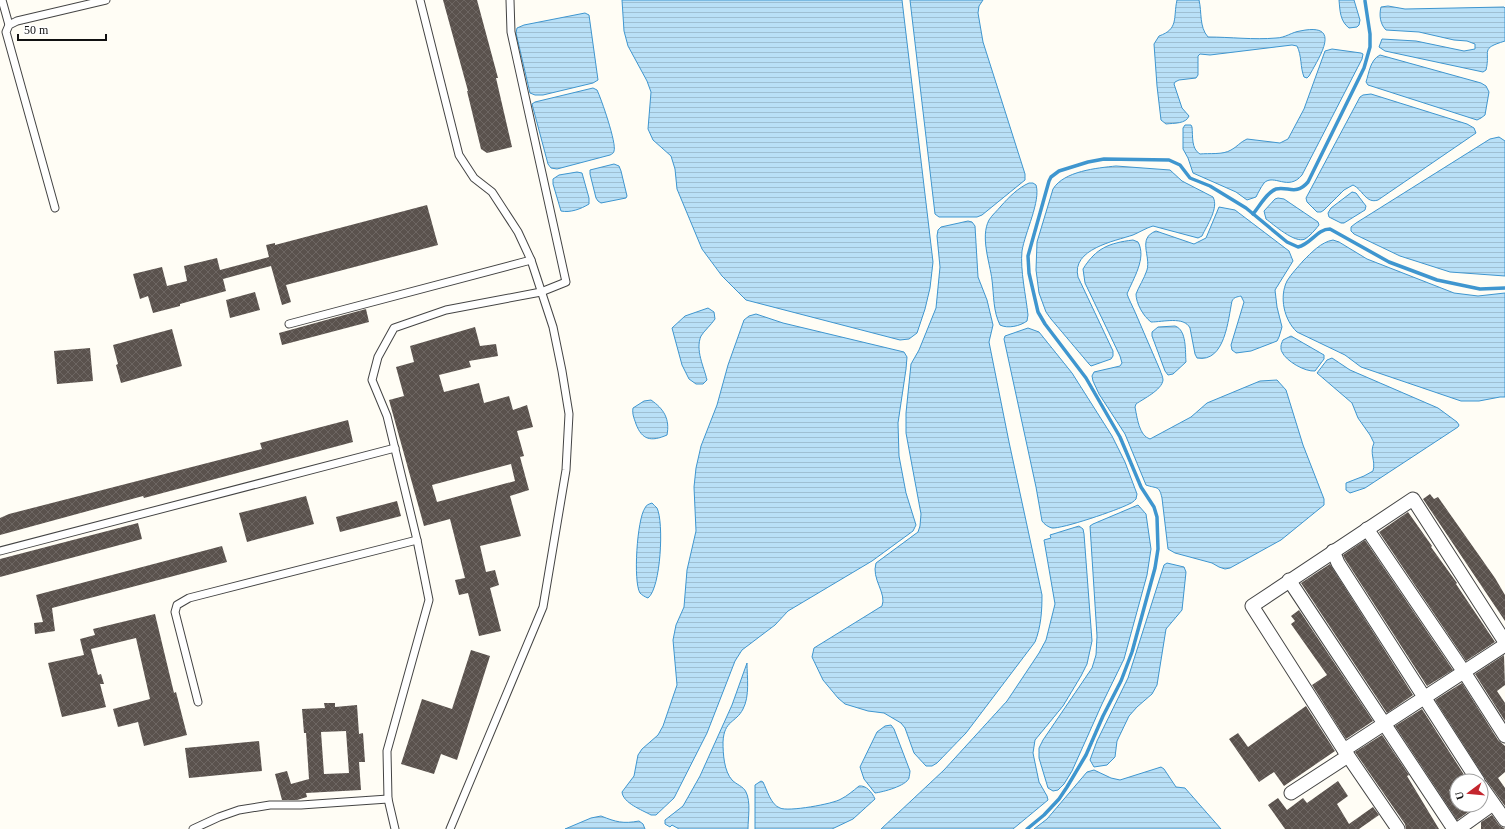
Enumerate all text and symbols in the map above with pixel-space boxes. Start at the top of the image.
scale bar [18,16,106,42]
text: 50 m [24,23,49,37]
north arrow [1449,773,1489,813]
text: U [1453,790,1466,801]

